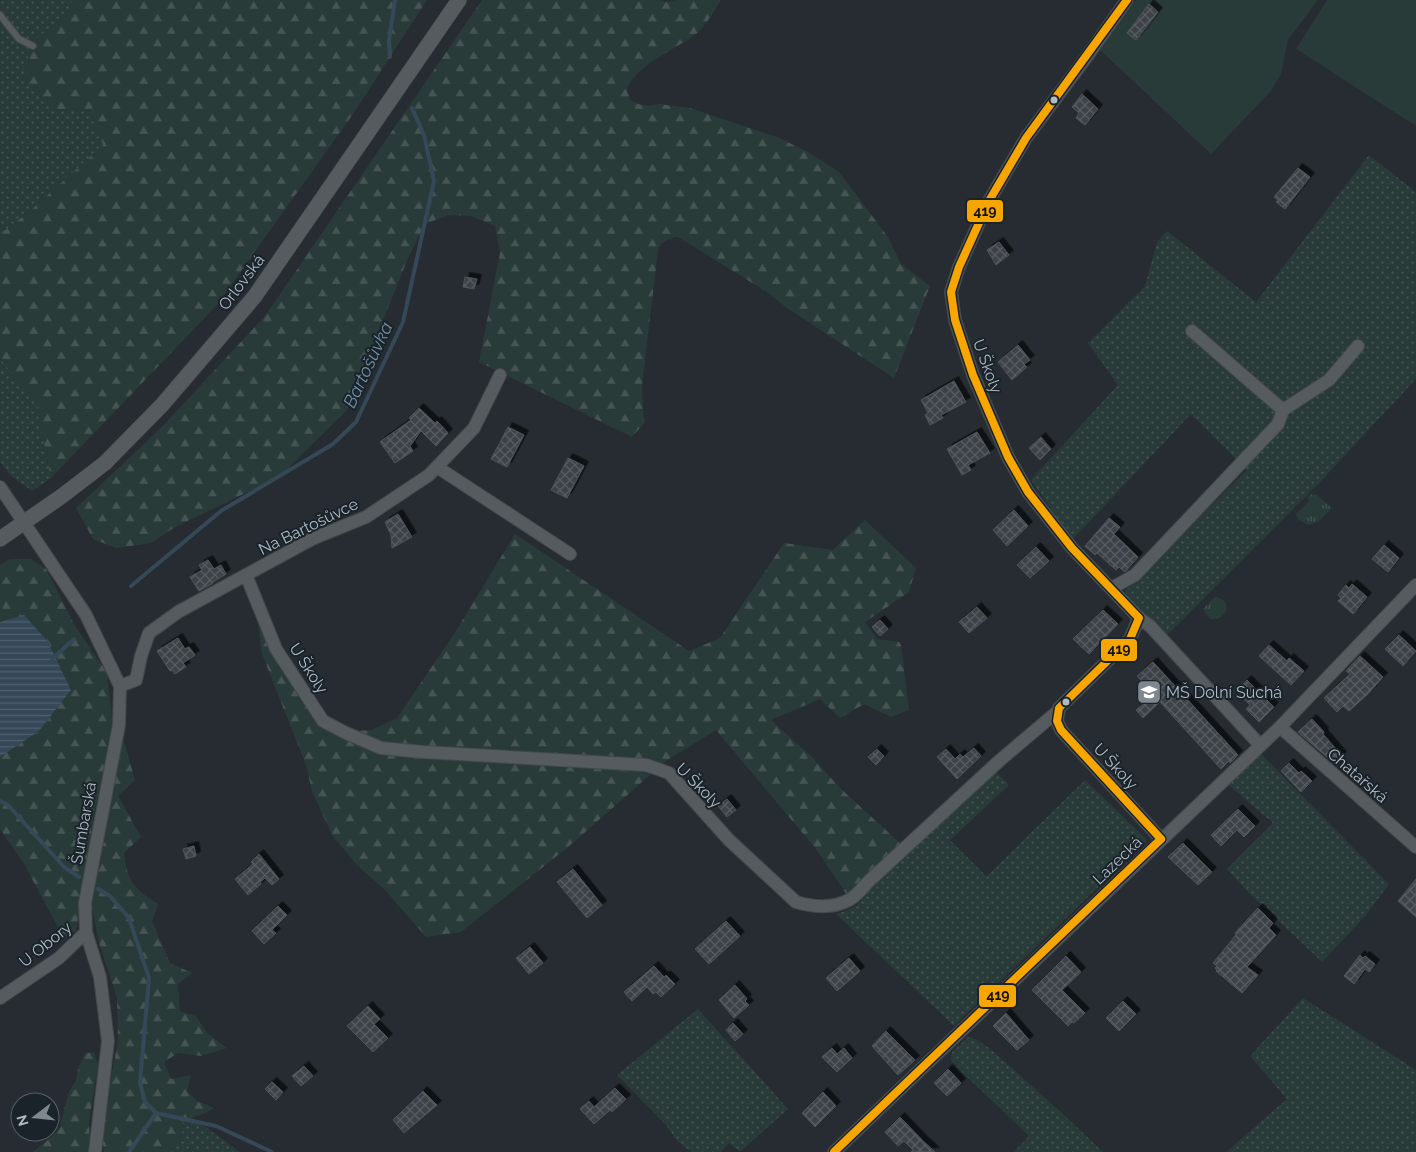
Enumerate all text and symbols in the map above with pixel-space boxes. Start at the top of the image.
unlabelled marker [1049,95,1059,105]
line badge: 419 [966,199,1004,223]
text: 419 [973,203,997,219]
street label: Orlovská [214,251,268,314]
water label: Bartošůvka [339,318,397,411]
street label: U Školy [969,336,1007,396]
street label: Na Bartošůvce [255,494,361,559]
line badge: 419 [1100,638,1138,662]
street label: U Školy [285,639,333,697]
text: 419 [1107,641,1131,657]
school or university icon: MŠ Dolní Suchá [1136,679,1162,705]
place label: MŠ Dolní Suchá [1166,682,1282,702]
unlabelled marker [1061,697,1071,707]
street label: U Školy [1090,739,1143,794]
street label: Chatařská [1324,744,1392,807]
street label: U Školy [672,758,726,812]
street label: Šumbarská [66,780,100,866]
street label: Lazecká [1089,832,1146,888]
street label: U Obory [15,917,76,971]
line badge: 419 [978,984,1017,1008]
text: 419 [986,987,1010,1003]
north arrow [10,1092,60,1142]
text: N [13,1113,32,1128]

